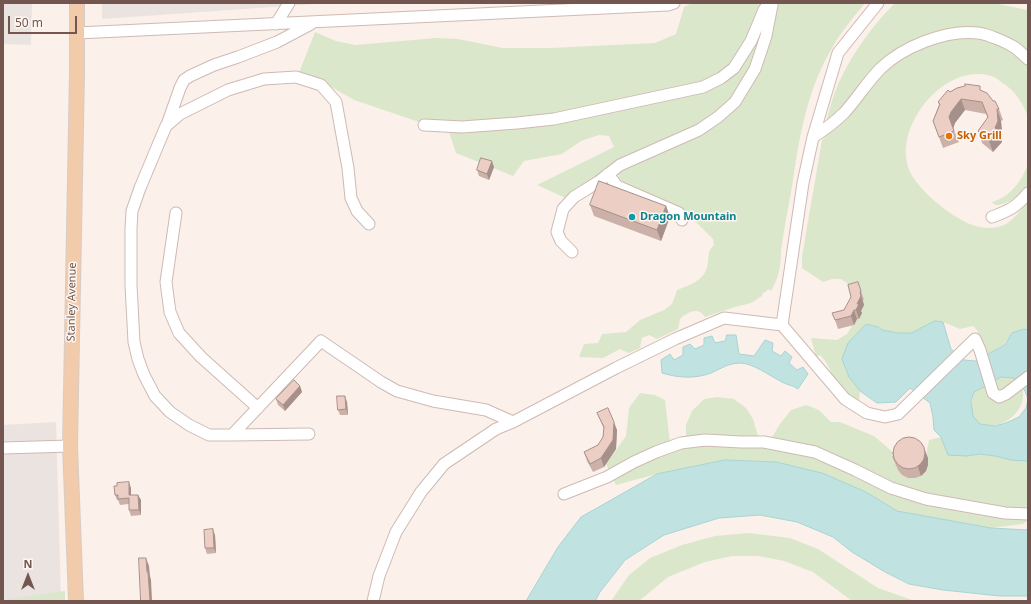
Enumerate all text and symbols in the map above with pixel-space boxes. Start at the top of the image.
scale bar [10,8,79,34]
text: 50 m [15,14,43,31]
place label: Sky Grill [957,129,1002,143]
marker: Sky Grill [944,131,954,141]
place label: Dragon Mountain [640,210,737,224]
marker: Dragon Mountain [627,212,637,222]
street label: Stanley Avenue [65,262,79,342]
north arrow [8,556,48,596]
text: N [24,556,32,571]

